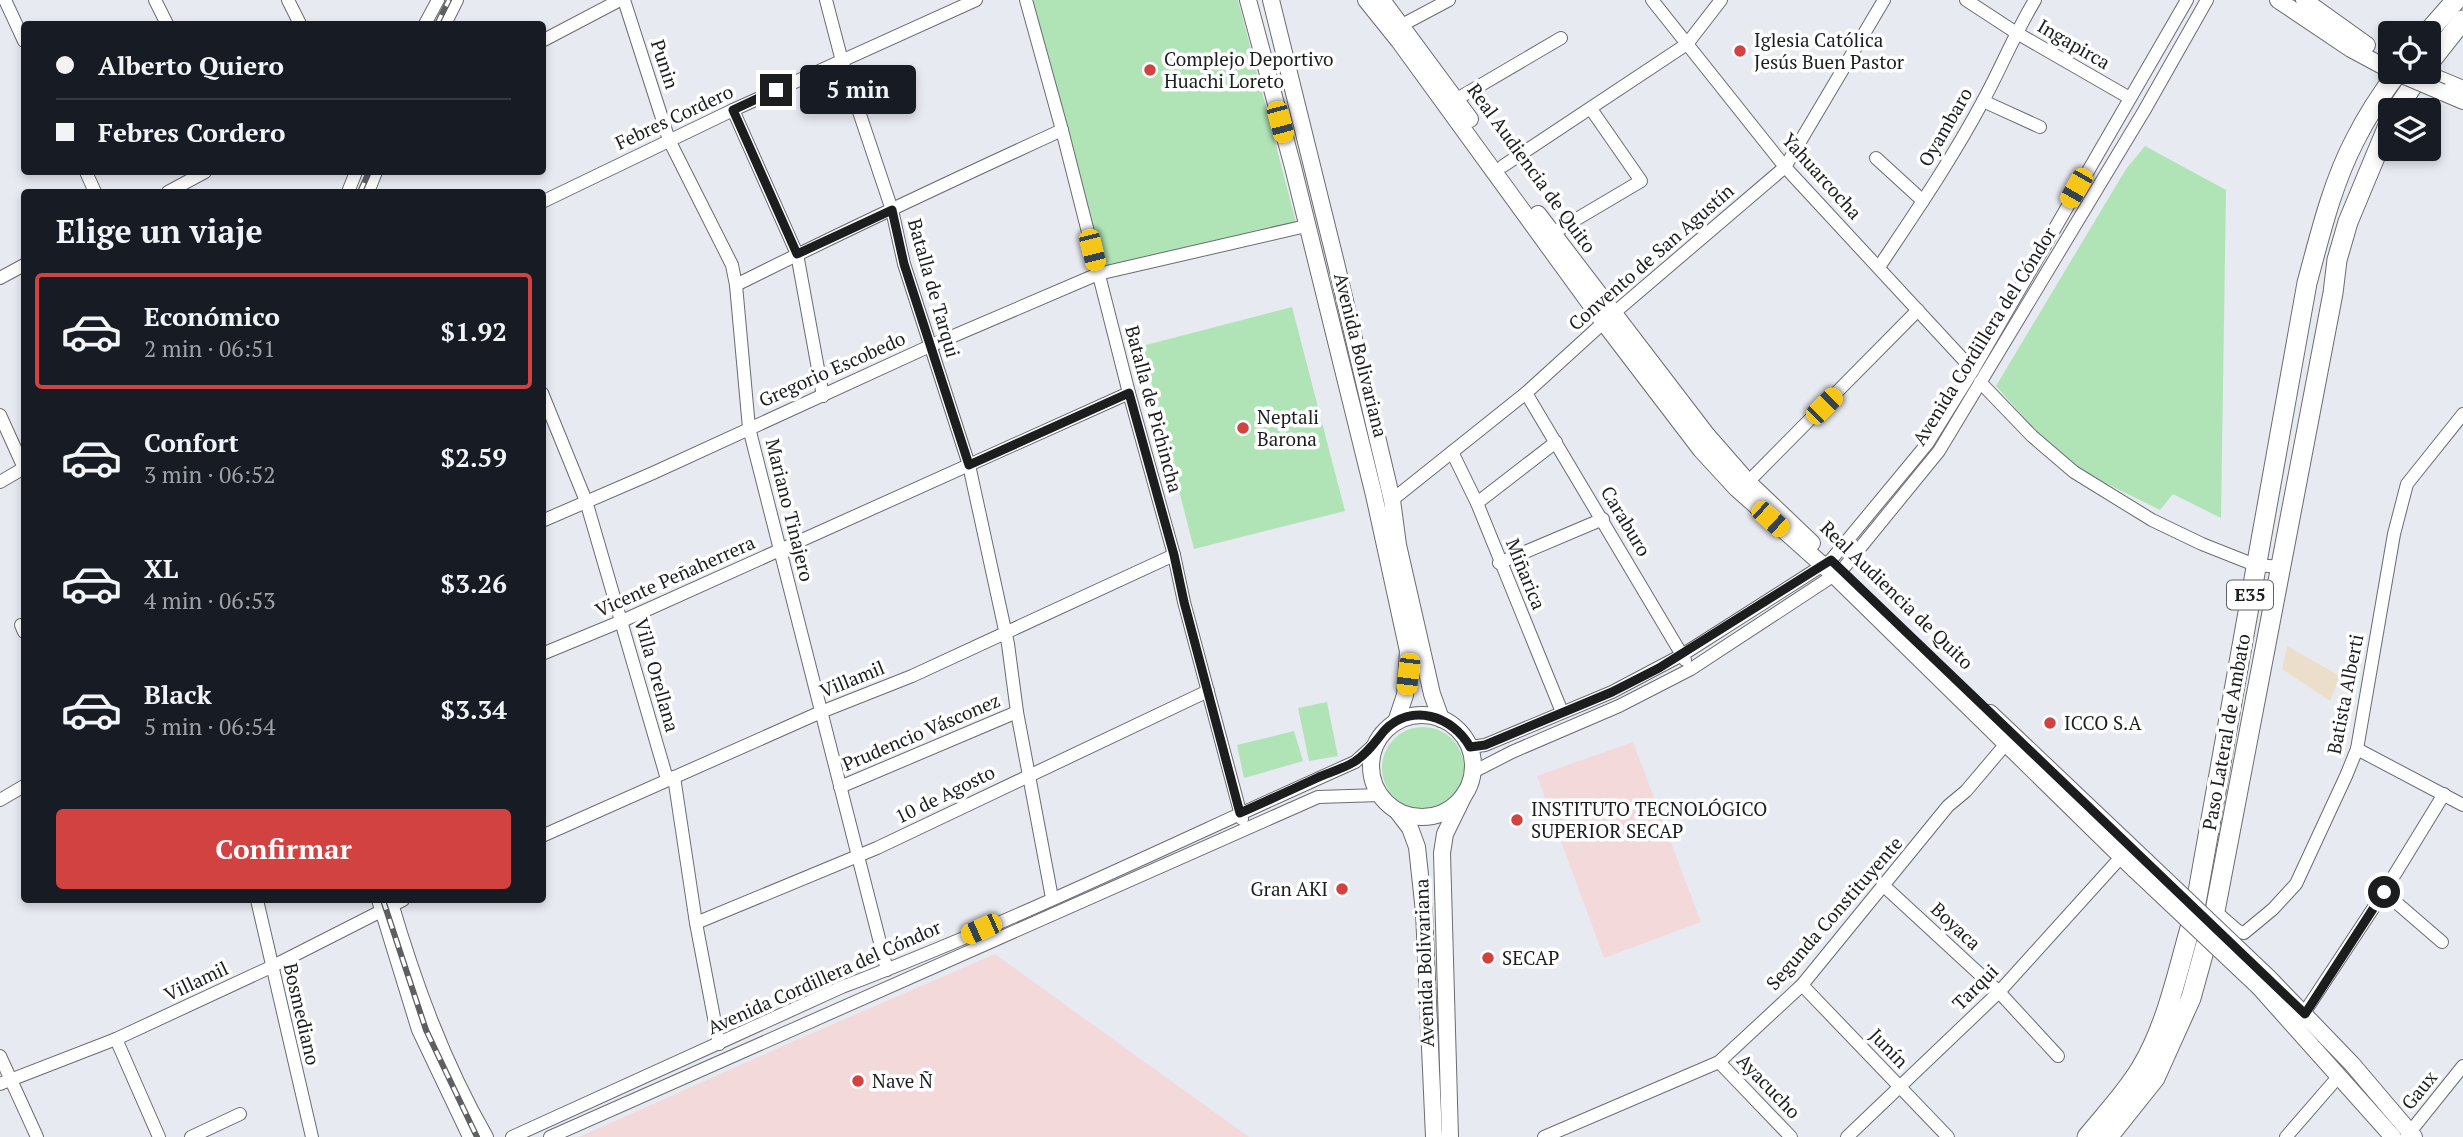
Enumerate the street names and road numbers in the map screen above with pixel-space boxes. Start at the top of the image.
street label: Ingapirca [2033,13,2115,75]
street label: Punin [646,36,685,92]
street label: Febres Cordero [611,78,737,155]
street label: Real Audiencia de Quito [1462,78,1602,257]
street label: Oyambaro [1912,83,1977,171]
street label: Yahuarcocha [1777,127,1868,224]
street label: Convento de San Agustín [1563,178,1739,335]
street label: Batalla de Tarqui [903,215,966,360]
street label: Avenida Cordillera del Cóndor [1906,221,2062,450]
street label: Avenida Bolivariana [1329,270,1394,440]
street label: Batalla de Pichincha [1120,323,1189,496]
street label: Gregorio Escobedo [755,325,909,412]
street label: Mariano Tinajero [761,436,820,584]
street label: Caraburo [1596,481,1657,561]
street label: Real Audiencia de Quito [1815,515,1979,674]
street label: Vicente Peñaherrera [591,529,759,622]
street label: Miñarica [1501,535,1552,613]
road number: E35 [2227,580,2273,610]
street label: Villa Orellana [629,615,686,735]
street label: Paso Lateral de Ambato [2196,632,2255,832]
street label: Batista Alberti [2321,632,2368,756]
street label: Villamil [816,654,888,703]
street label: Prudencio Vásconez [838,687,1003,776]
street label: 10 de Agosto [891,759,999,828]
street label: Segunda Constituyente [1760,831,1907,995]
street label: Avenida Bolivariana [1408,878,1439,1048]
street label: Boyaca [1926,896,1987,955]
street label: Avenida Cordillera del Cóndor [703,913,945,1039]
street label: Villamil [160,955,232,1006]
street label: Tarqui [1946,958,2003,1015]
street label: Bosmediano [279,960,326,1067]
street label: Junín [1864,1023,1914,1073]
street label: Ayacucho [1732,1048,1807,1123]
street label: Gaux [2395,1065,2442,1114]

